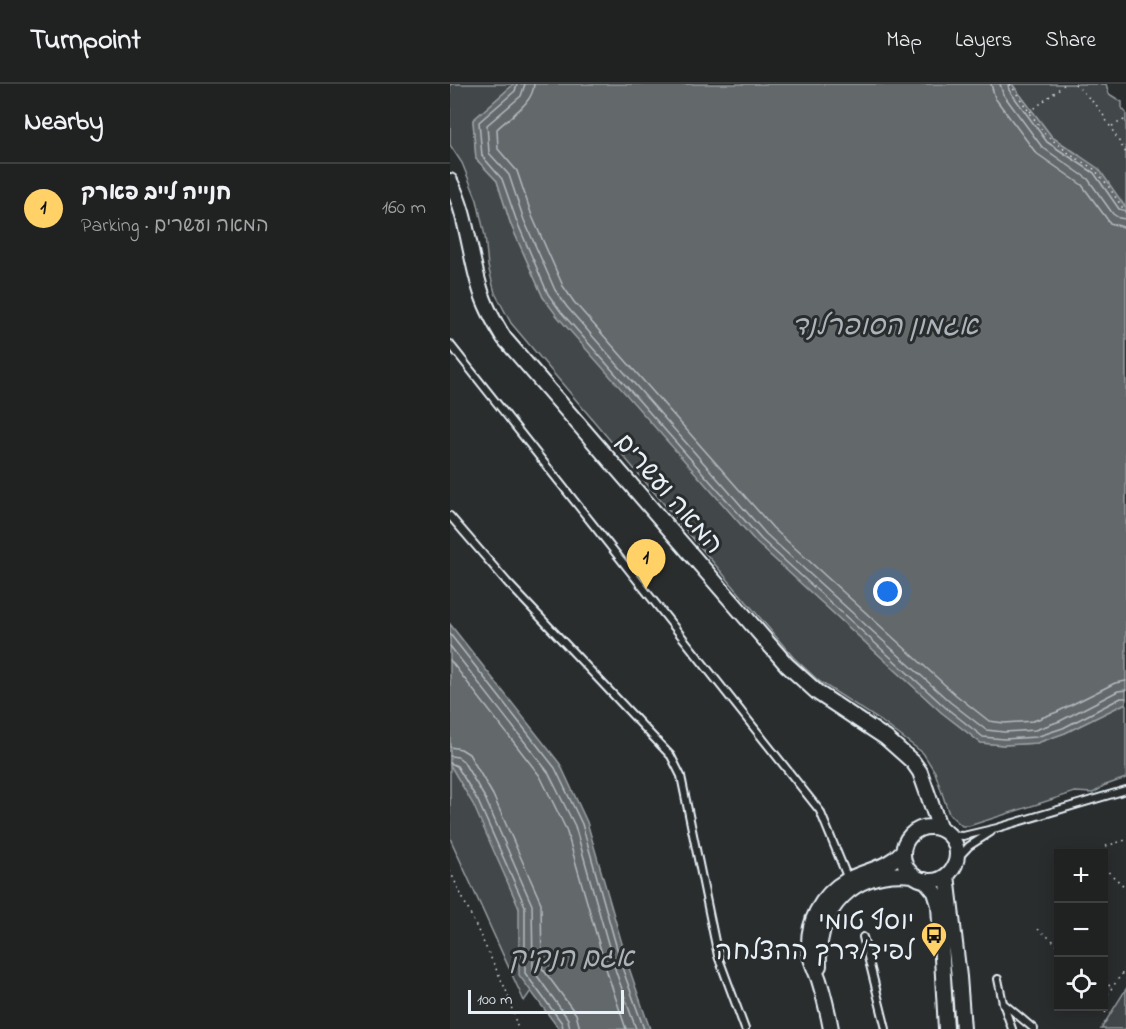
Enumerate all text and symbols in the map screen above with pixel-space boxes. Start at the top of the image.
text: Turnpoint [30,21,141,62]
text: Map [886,26,922,56]
text: Layers [955,26,1012,56]
text: Share [1045,26,1096,56]
text: Nearby [24,104,103,142]
text: חנייה לייב פארק [81,178,231,210]
text: 1 [40,194,47,223]
text: 160 m [382,194,426,223]
text: Parking · המאה ועשרים [81,212,269,241]
water label: אגמון הסופרלנד [792,308,980,347]
street label: המאה ועשרים [604,426,731,564]
pin: 1 [626,540,666,589]
your location [873,577,902,606]
map controls [1054,849,1108,1011]
button: + [1054,849,1108,903]
button: − [1054,903,1108,957]
place label: יוסף טומי לפיד/דרך ההצלחה [715,904,915,972]
bus stop icon: יוסף טומי לפיד/דרך ההצלחה [919,920,949,958]
water label: אגם הנקיק [508,940,635,979]
button: locate [1054,957,1108,1011]
scale bar [468,987,624,1014]
text: 100 m [477,988,512,1012]

